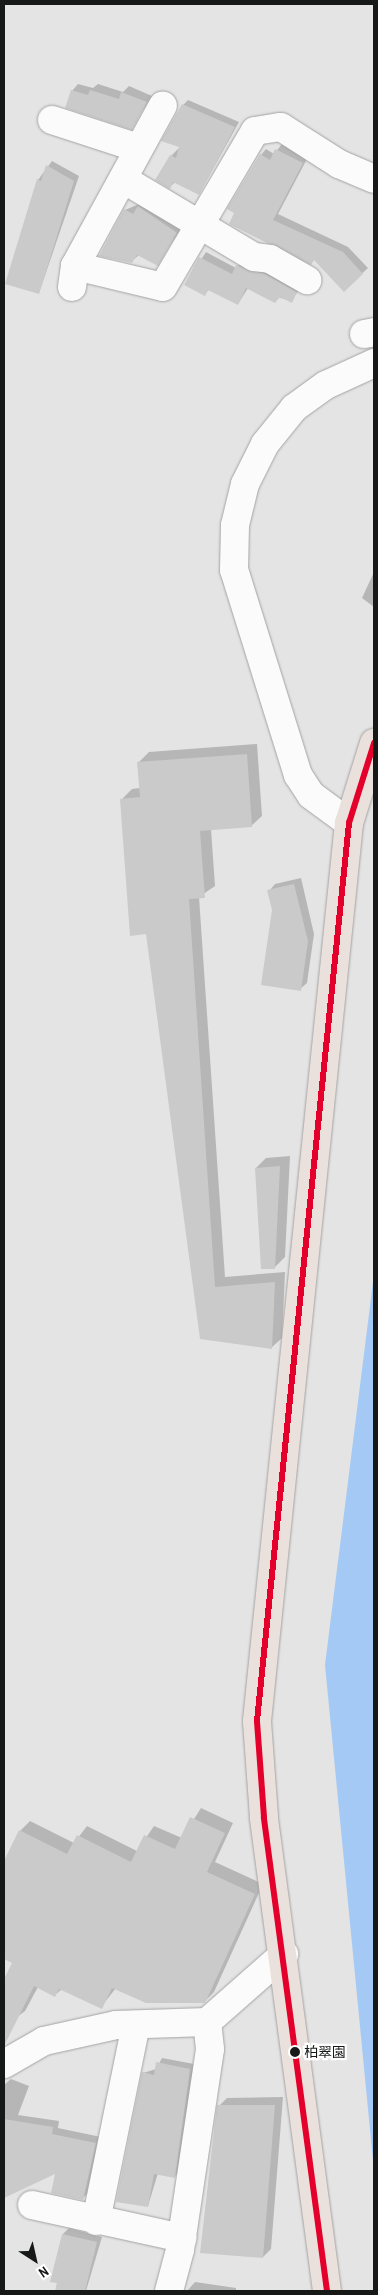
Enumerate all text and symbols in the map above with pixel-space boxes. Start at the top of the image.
place label: 柏翠園 [304,2044,346,2060]
marker: 柏翠園 [290,2047,300,2057]
north arrow [10,2235,60,2285]
text: N [35,2263,52,2282]

